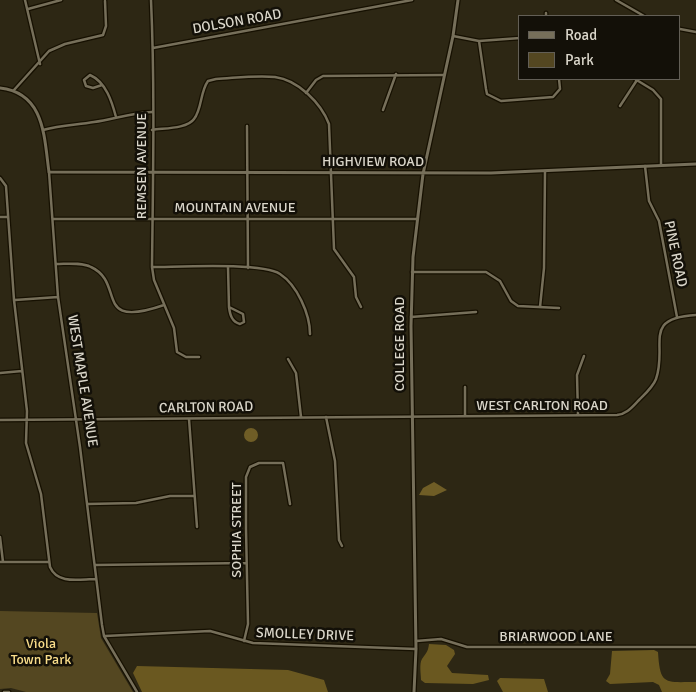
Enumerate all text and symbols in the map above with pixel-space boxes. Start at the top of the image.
street label: DOLSON ROAD [191,6,283,38]
legend [518,15,681,80]
text: Road [565,26,597,44]
text: Park [565,51,594,69]
street label: REMSEN AVENUE [134,113,150,219]
street label: HIGHVIEW ROAD [322,154,424,170]
street label: MOUNTAIN AVENUE [174,200,296,216]
street label: PINE ROAD [660,219,690,289]
street label: COLLEGE ROAD [392,297,408,391]
street label: WEST MAPLE AVENUE [63,314,101,448]
street label: WEST CARLTON ROAD [476,398,608,414]
street label: CARLTON ROAD [159,399,253,417]
street label: SOPHIA STREET [229,482,245,578]
street label: SMOLLEY DRIVE [256,625,354,645]
street label: BRIARWOOD LANE [499,629,613,645]
park label: Viola Town Park [11,636,71,669]

